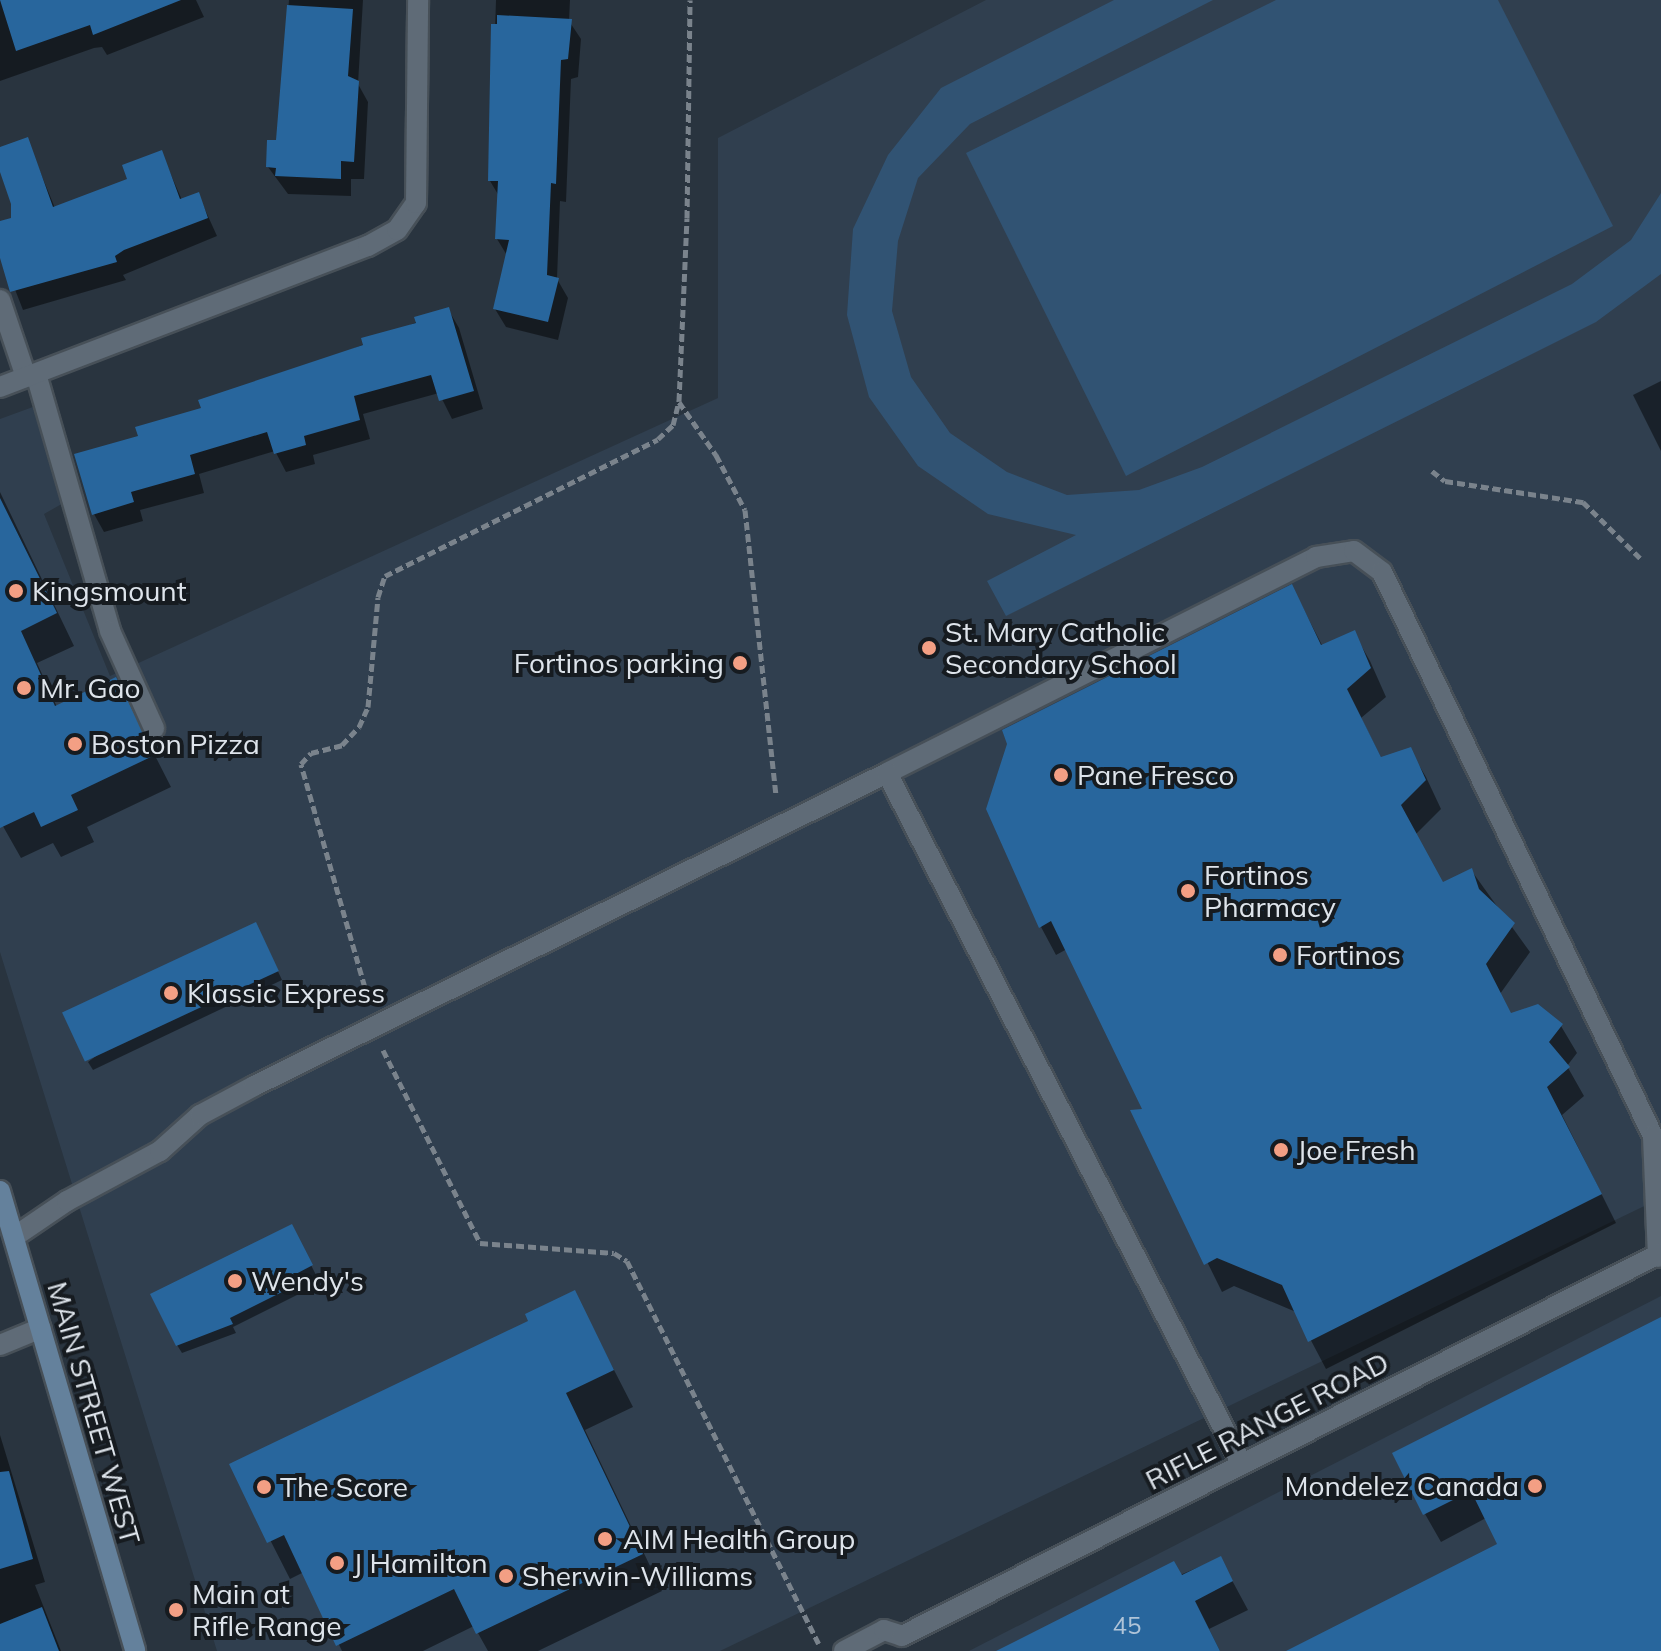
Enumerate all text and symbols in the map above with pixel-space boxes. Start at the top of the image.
place label: Kingsmount [32,574,187,608]
marker: Kingsmount [7,582,25,600]
place label: St. Mary Catholic Secondary School [945,615,1177,681]
marker: St. Mary Catholic Secondary School [920,639,938,657]
place label: Fortinos parking [514,646,724,680]
marker: Fortinos parking [731,654,749,672]
place label: Mr. Gao [40,671,141,705]
marker: Mr. Gao [15,679,33,697]
place label: Boston Pizza [91,727,260,761]
marker: Boston Pizza [66,735,84,753]
place label: Pane Fresco [1077,758,1234,792]
marker: Pane Fresco [1052,766,1070,784]
place label: Fortinos Pharmacy [1204,858,1336,924]
marker: Fortinos Pharmacy [1179,882,1197,900]
place label: Fortinos [1296,938,1401,972]
marker: Fortinos [1271,946,1289,964]
place label: Klassic Express [187,976,385,1010]
marker: Klassic Express [162,984,180,1002]
place label: Joe Fresh [1297,1133,1416,1167]
marker: Joe Fresh [1272,1141,1290,1159]
place label: Wendy's [251,1264,364,1298]
marker: Wendy's [226,1272,244,1290]
street label: MAIN STREET WEST [40,1278,148,1548]
street label: RIFLE RANGE ROAD [1140,1345,1394,1497]
place label: Mondelez Canada [1285,1469,1519,1503]
place label: The Score [280,1470,408,1504]
marker: Mondelez Canada [1526,1477,1544,1495]
marker: The Score [255,1478,273,1496]
place label: AIM Health Group [623,1522,855,1556]
marker: AIM Health Group [594,1528,616,1550]
place label: J Hamilton [353,1546,488,1580]
marker: J Hamilton [328,1554,346,1572]
place label: Sherwin-Williams [522,1559,753,1593]
marker: Sherwin-Williams [497,1567,515,1585]
place label: Main at Rifle Range [192,1577,341,1643]
marker: Main at Rifle Range [167,1601,185,1619]
house number: 45 [1113,1612,1141,1640]

